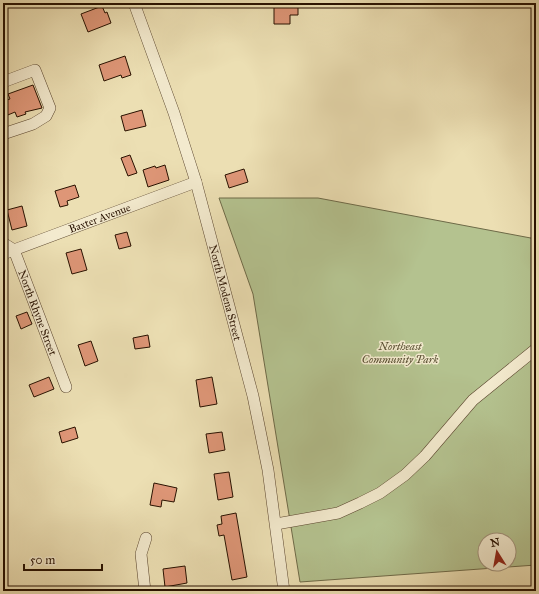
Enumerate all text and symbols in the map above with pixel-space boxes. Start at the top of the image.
street label: Baxter Avenue [67,201,133,236]
street label: North Modena Street [206,243,244,342]
street label: North Rhyne Street [15,268,59,357]
park label: Northeast Community Park [362,340,438,366]
north arrow [477,532,517,572]
text: N [489,535,502,550]
scale bar [24,546,102,572]
text: 50 m [30,553,55,567]

